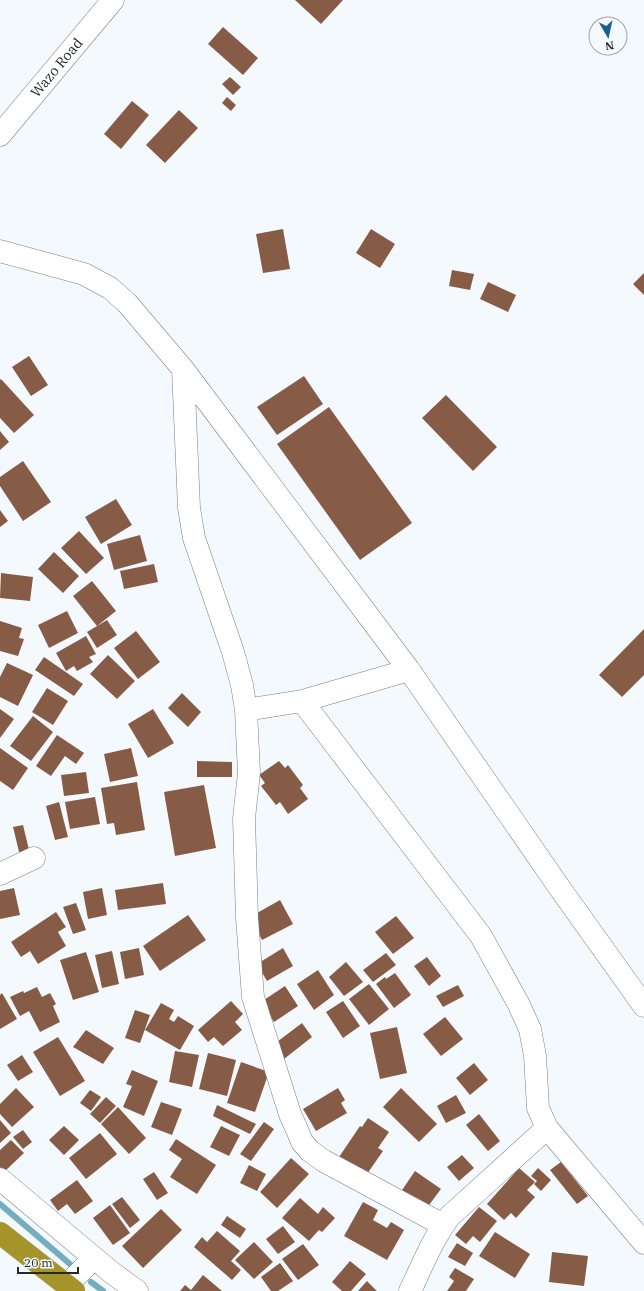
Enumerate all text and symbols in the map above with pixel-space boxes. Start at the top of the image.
north arrow [588,16,628,56]
street label: Wazo Road [26,34,87,101]
text: N [604,38,615,54]
scale bar [18,1249,78,1275]
text: 20 m [24,1255,53,1270]

